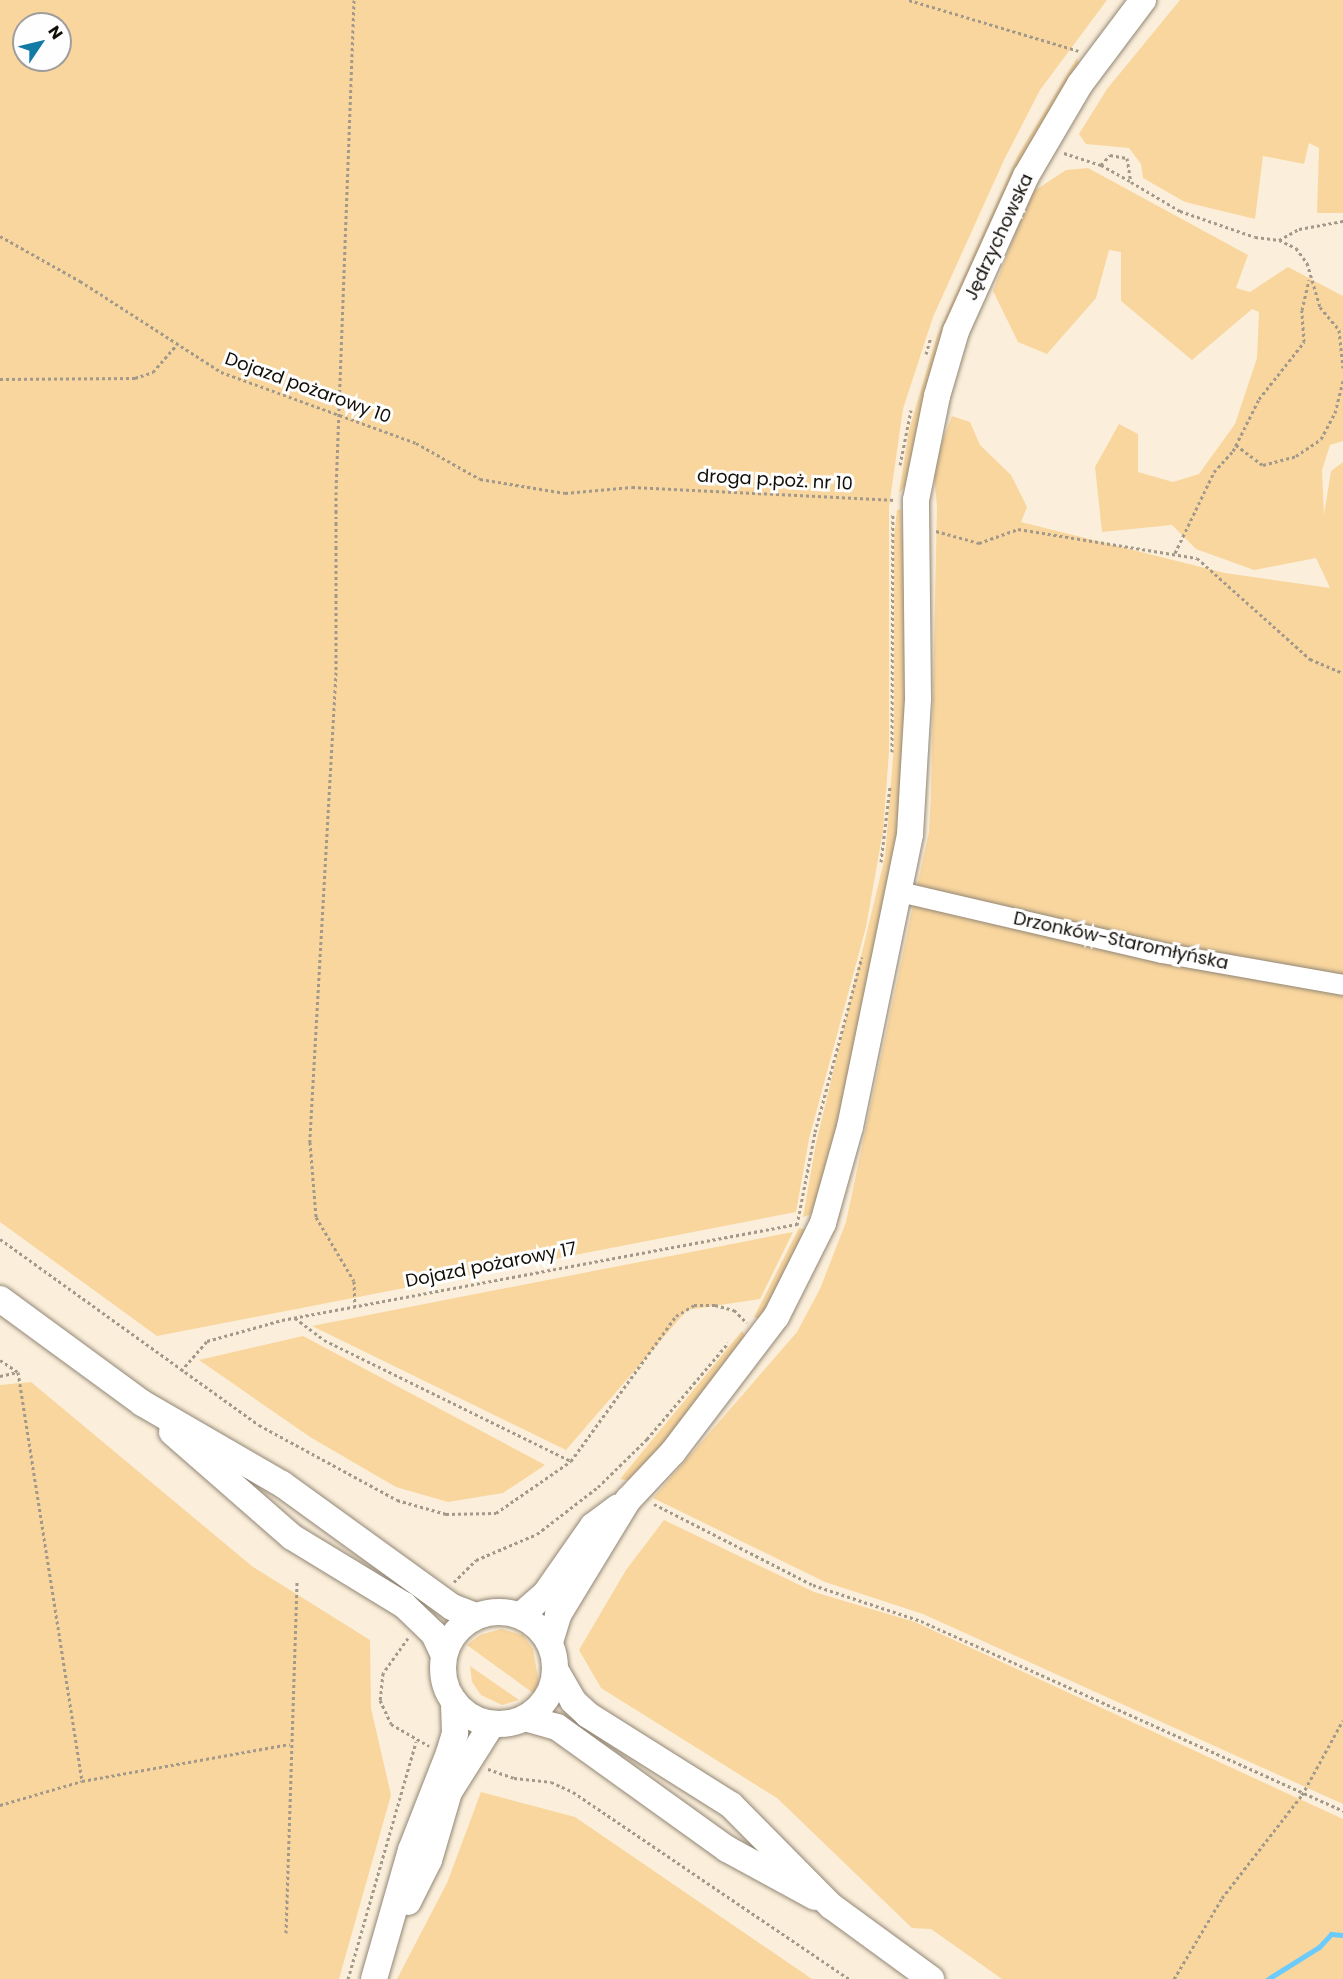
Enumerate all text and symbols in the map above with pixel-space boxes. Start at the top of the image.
north arrow [12,12,72,72]
text: N [43,21,68,44]
street label: Jędrzychowska [960,170,1038,304]
street label: Dojazd pożarowy 10 [222,348,394,428]
street label: droga p.poż. nr 10 [697,465,853,495]
street label: Drzonków-Staromłyńska [1012,908,1230,974]
street label: Dojazd pożarowy 17 [404,1238,578,1292]

